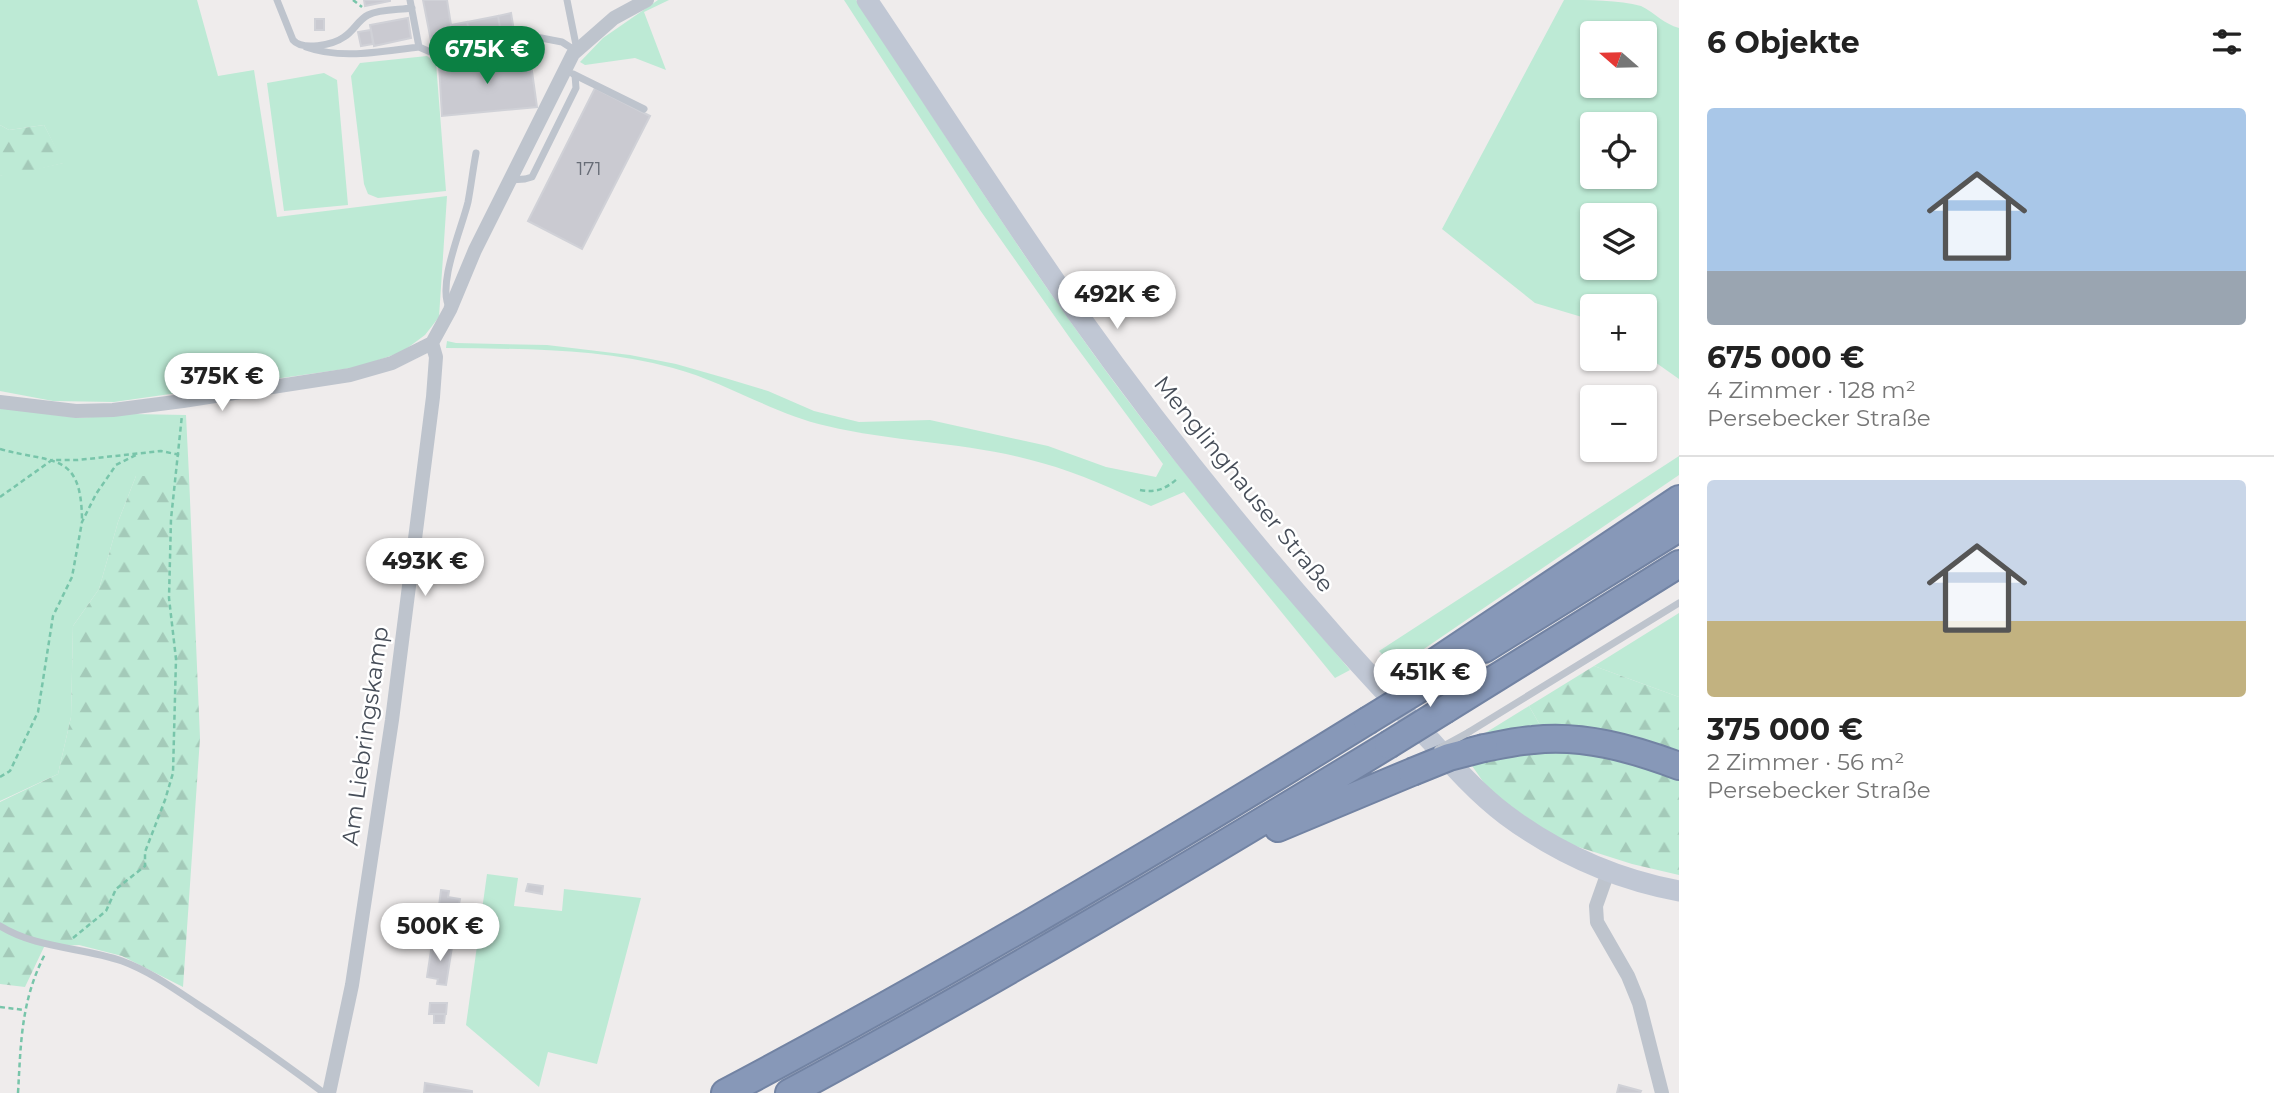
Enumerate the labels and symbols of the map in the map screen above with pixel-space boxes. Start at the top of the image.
north arrow [1580,21,1657,98]
pin: 675K € [430,27,544,86]
house number: 171 [576,157,602,180]
pin: 492K € [1060,272,1174,331]
pin: 375K € [165,354,279,413]
street label: Menglinghauser Straße [1148,370,1340,598]
pin: 493K € [368,538,482,598]
street label: Am Liebringskamp [336,625,394,847]
pin: 451K € [1373,650,1487,709]
pin: 500K € [383,904,497,963]

